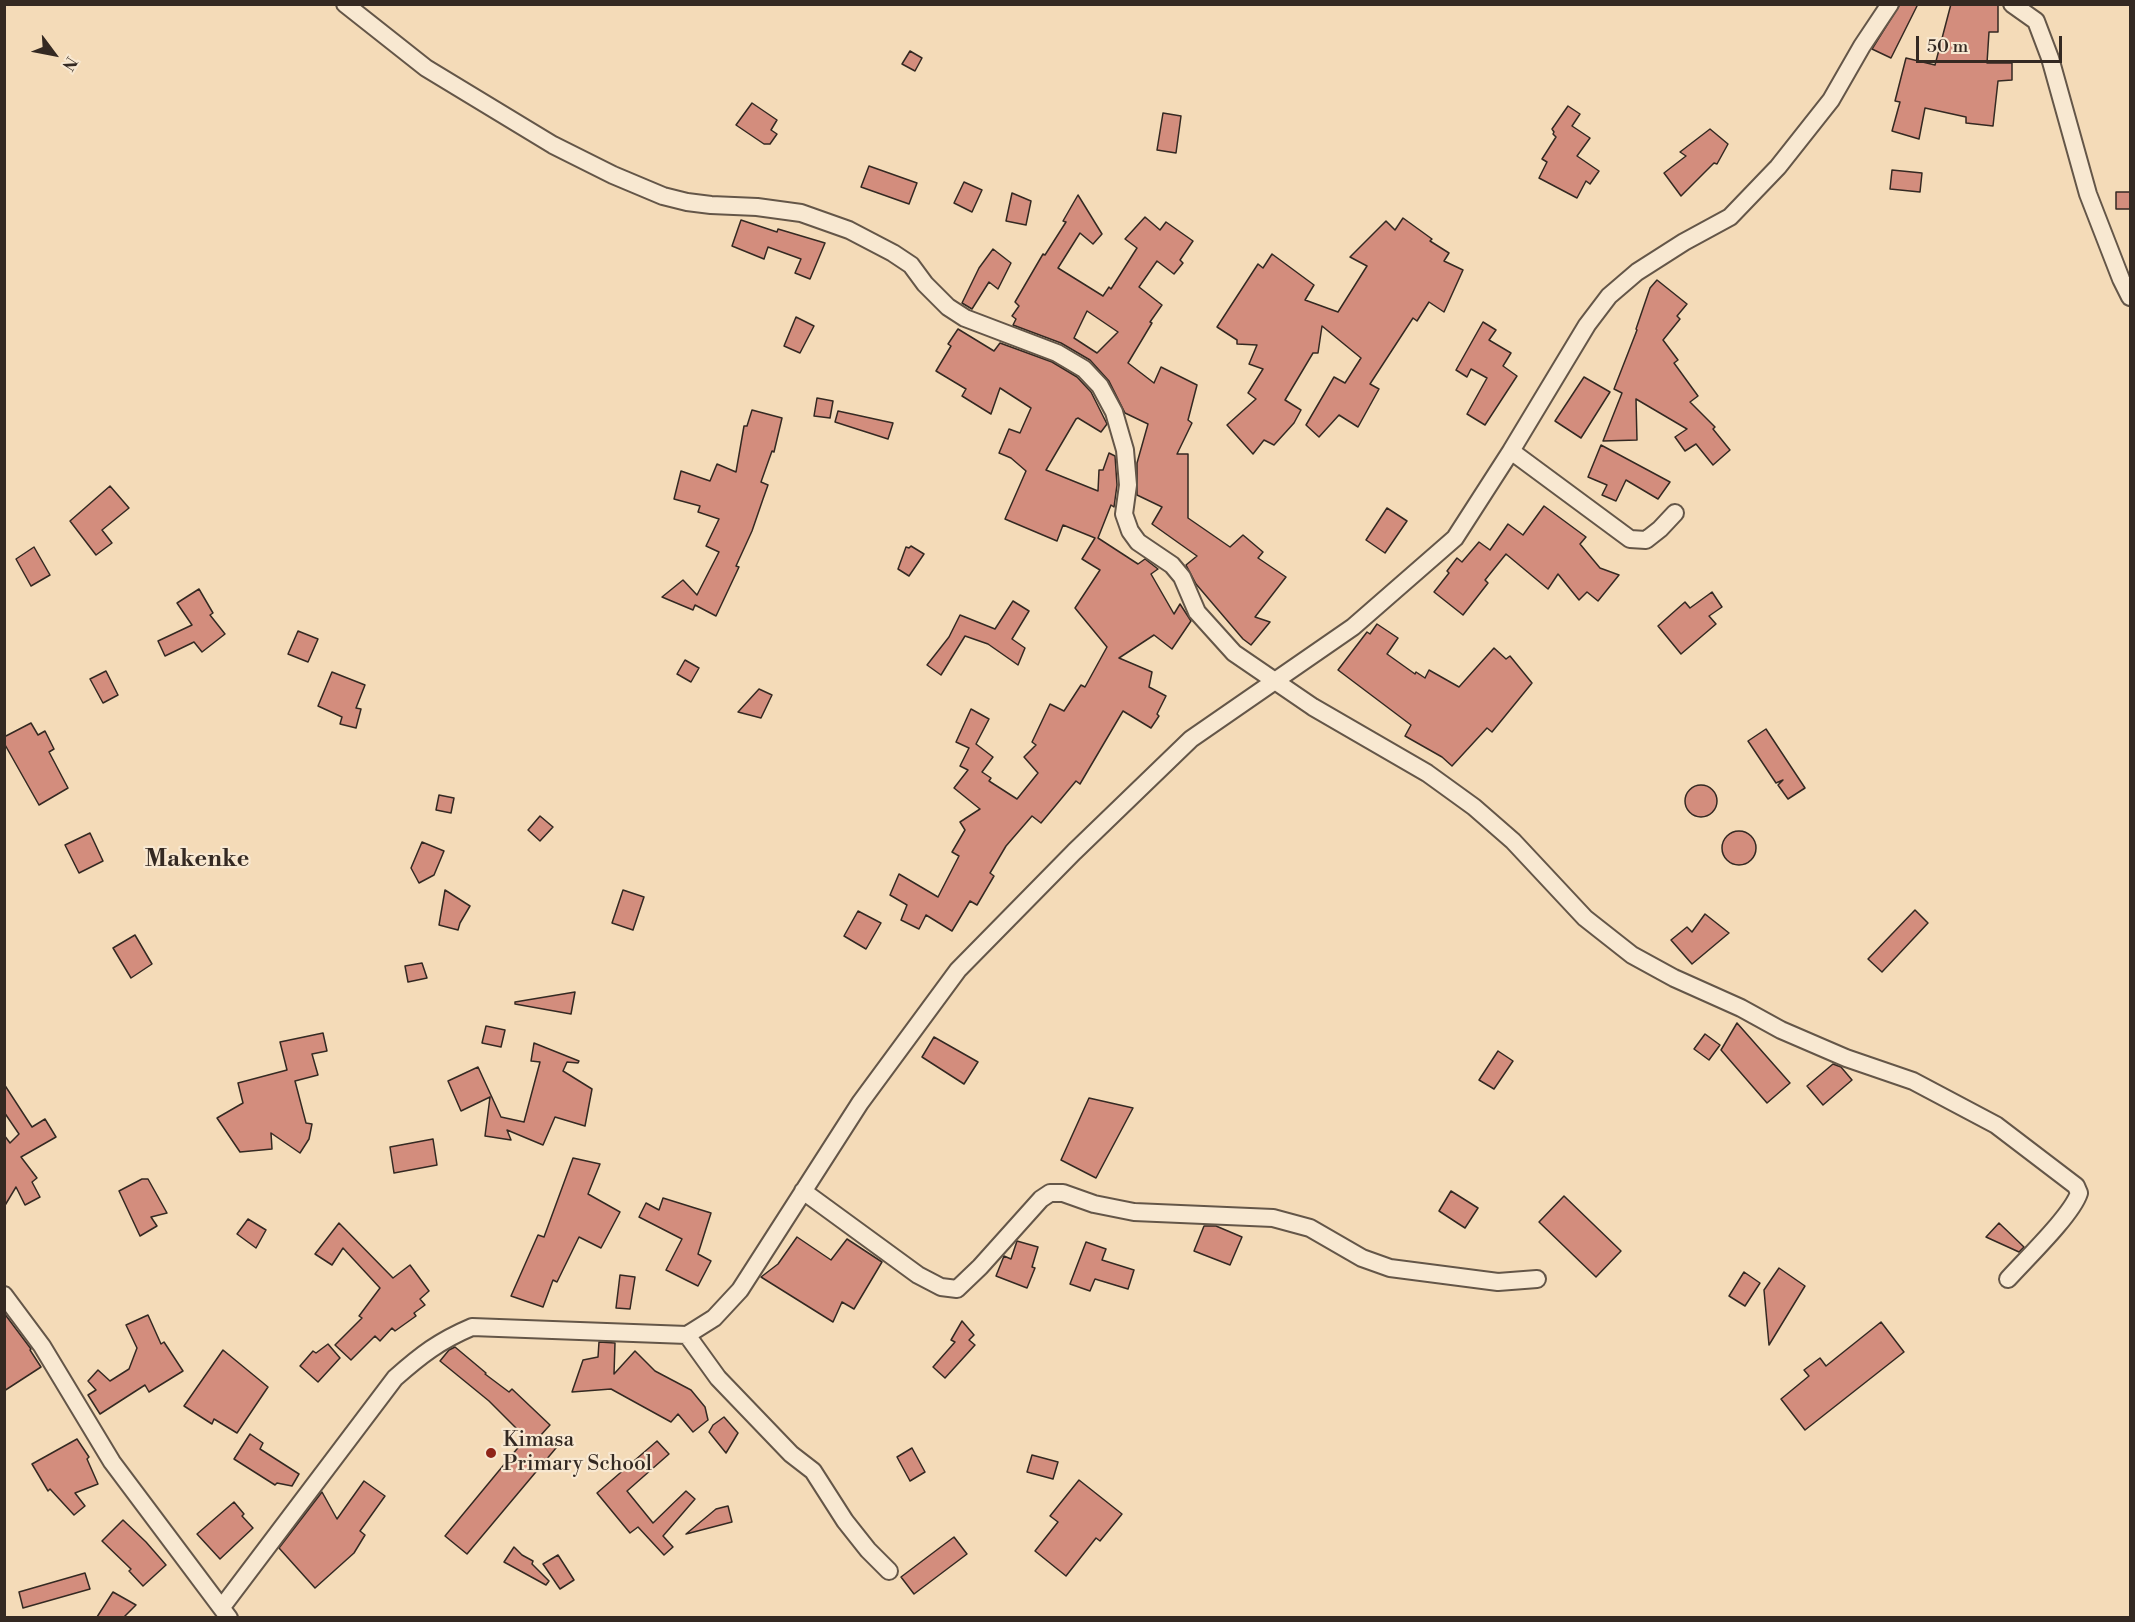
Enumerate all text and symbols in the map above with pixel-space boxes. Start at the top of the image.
north arrow [24,24,84,84]
scale bar [1919,24,2064,62]
text: 50 m [1927,35,1968,58]
text: N [57,53,81,74]
district label: Makenke [145,846,249,874]
place label: Kimasa Primary School [503,1428,652,1478]
marker: Kimasa Primary School [484,1446,498,1460]

